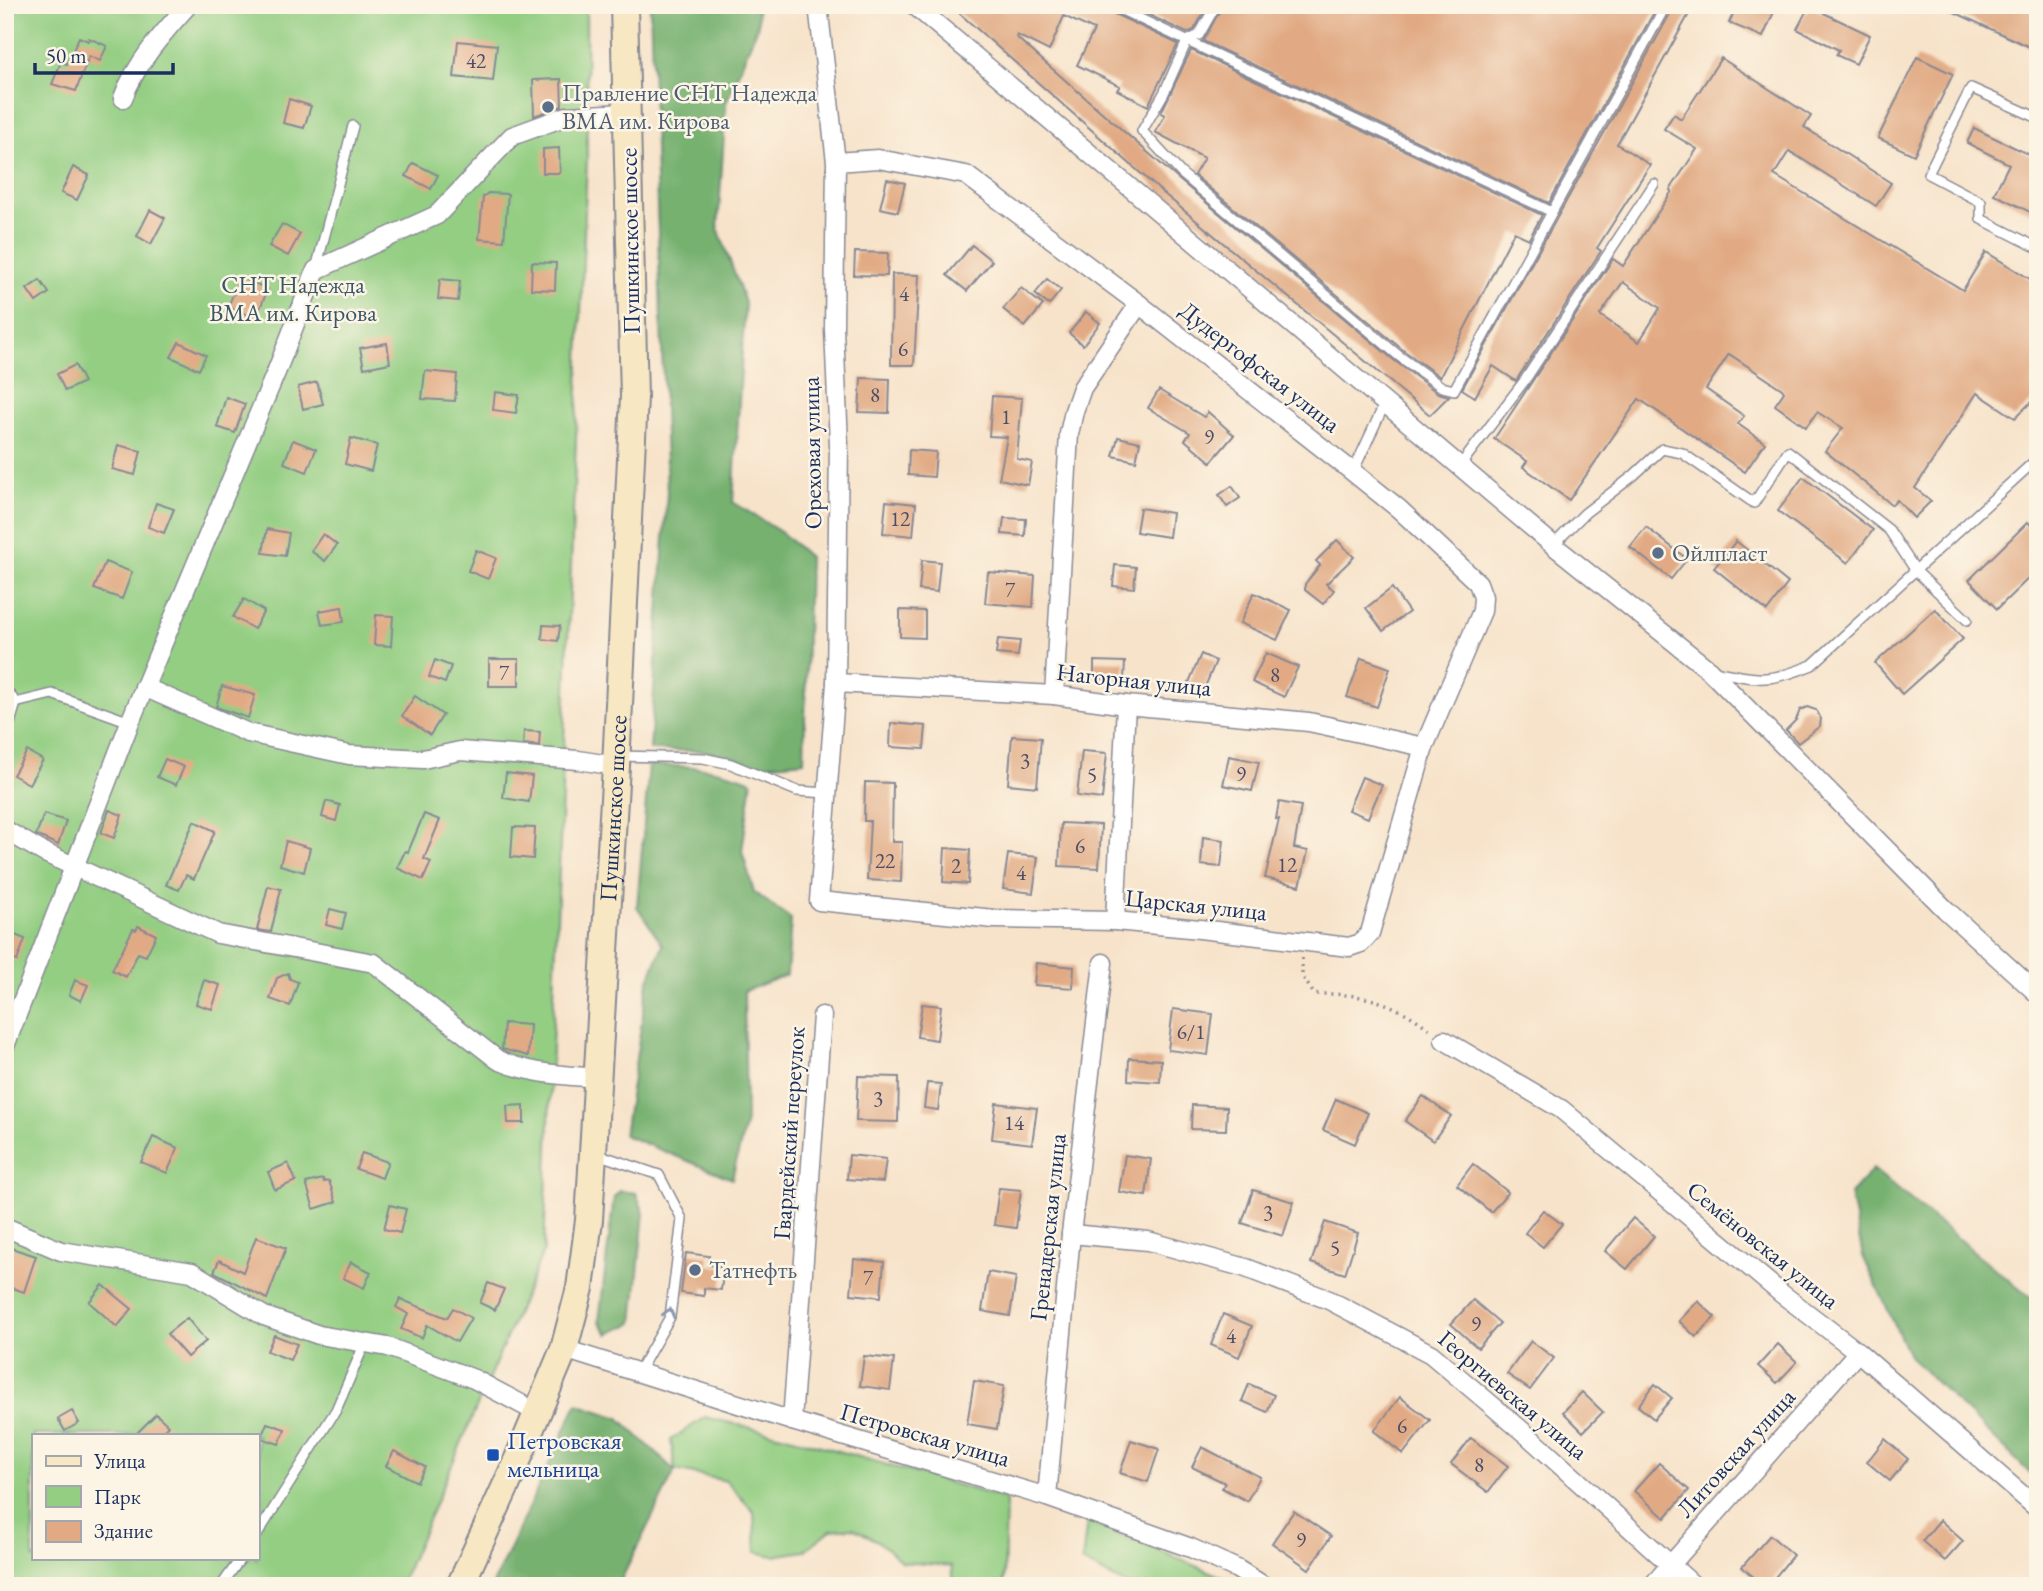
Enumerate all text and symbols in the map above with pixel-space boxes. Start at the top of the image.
scale bar [35,32,173,76]
text: 50 m [46,42,87,69]
house number: 42 [466,47,486,74]
place label: Правление СНТ Надежда ВМА им. Кирова [562,77,818,136]
marker: Правление СНТ Надежда ВМА им. Кирова [540,99,556,115]
street label: Пушкинское шоссе [612,147,647,335]
park label: СНТ Надежда ВМА им. Кирова [209,269,377,328]
house number: 4 [899,280,910,307]
street label: Дудергофская улица [1174,294,1347,439]
house number: 6 [898,335,908,362]
street label: Ореховая улица [795,376,828,530]
house number: 8 [870,381,880,408]
house number: 1 [1001,403,1011,430]
house number: 9 [1204,423,1214,450]
house number: 12 [890,505,910,532]
place label: Ойлпласт [1672,537,1767,568]
marker: Ойлпласт [1650,545,1666,561]
house number: 7 [1005,576,1016,603]
street label: Нагорная улица [1055,656,1213,703]
house number: 7 [499,659,510,686]
house number: 8 [1270,661,1280,688]
street label: Пушкинское шоссе [592,714,633,902]
house number: 3 [1020,747,1030,774]
house number: 9 [1236,760,1246,787]
house number: 5 [1087,761,1097,788]
house number: 6 [1075,832,1085,859]
house number: 22 [875,847,895,874]
house number: 12 [1277,851,1297,878]
house number: 2 [951,852,961,879]
house number: 4 [1016,859,1027,886]
street label: Царская улица [1124,882,1269,927]
house number: 6/1 [1177,1018,1205,1045]
street label: Гвардейский переулок [766,1025,811,1241]
house number: 3 [873,1085,883,1112]
house number: 14 [1004,1109,1025,1136]
street label: Гренадерская улица [1022,1131,1073,1322]
street label: Семёновская улица [1681,1174,1846,1316]
house number: 3 [1263,1199,1273,1226]
house number: 5 [1330,1234,1340,1261]
place label: Татнефть [709,1254,797,1285]
marker: Татнефть [687,1262,703,1278]
house number: 7 [863,1264,874,1291]
one-way arrow [661,1307,675,1319]
house number: 9 [1471,1310,1481,1337]
house number: 4 [1226,1322,1237,1349]
street label: Георгиевская улица [1432,1323,1595,1467]
street label: Литовская улица [1669,1381,1802,1524]
street label: Петровская улица [837,1395,1014,1474]
house number: 6 [1397,1412,1407,1439]
place label: Петровская мельница [507,1425,622,1484]
legend [32,1434,259,1560]
text: Улица [93,1447,146,1474]
marker: Петровская мельница [485,1447,501,1463]
house number: 8 [1474,1451,1484,1478]
text: Парк [94,1483,141,1510]
text: Здание [94,1517,153,1544]
house number: 9 [1296,1526,1306,1553]

